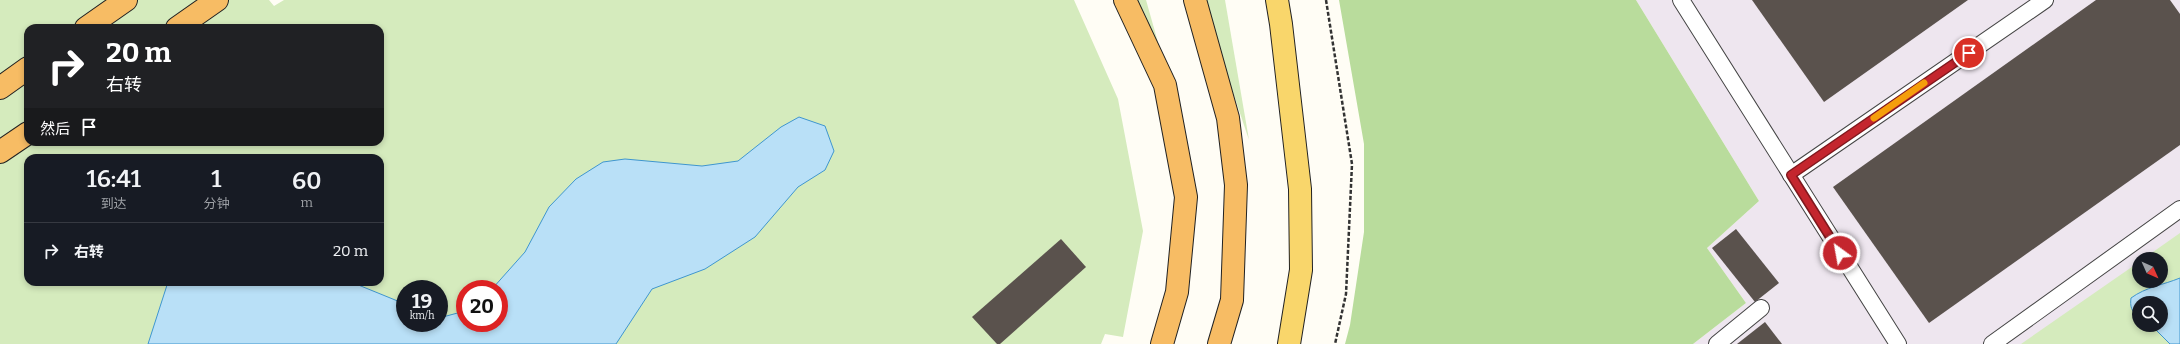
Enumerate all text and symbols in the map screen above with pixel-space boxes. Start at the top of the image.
text: 20 m [106,36,171,69]
pin [1952,36,1986,70]
icon: right [40,40,92,92]
icon: arrive [1958,42,1980,64]
text: 右转 [106,74,142,96]
icon: arrive [78,116,100,138]
text: 然后 [40,120,70,138]
text: 16:41 [87,165,141,193]
text: 1 [211,165,221,193]
text: 60 [292,167,321,195]
text: m [300,195,313,210]
text: 到达 [101,196,127,211]
text: 分钟 [203,196,229,211]
position arrow [1819,232,1861,274]
icon: right [40,240,62,262]
text: 20 m [333,242,368,260]
text: 右转 [74,243,104,261]
north arrow [2132,252,2168,288]
map controls [2132,252,2168,332]
speed limit sign: 20 [456,280,508,332]
text: 19 [412,289,432,313]
button: search [2132,296,2168,332]
text: km/h [410,310,434,322]

